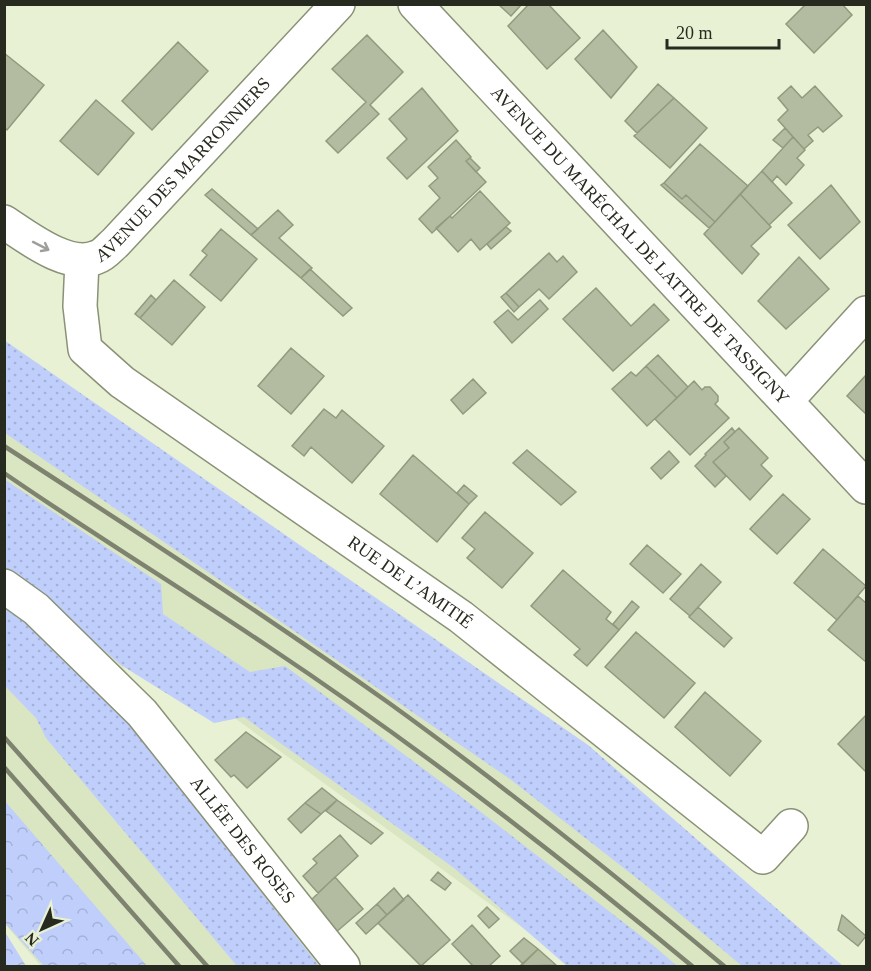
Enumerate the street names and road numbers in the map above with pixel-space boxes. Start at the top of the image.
street label: AVENUE DES MARRONNIERS [92,73,274,266]
street label: AVENUE DU MARÉCHAL DE LATTRE DE TASSIGNY [487,82,793,408]
street label: RUE DE L’AMITIÉ [344,532,477,632]
street label: ALLÉE DES ROSES [186,773,299,907]

